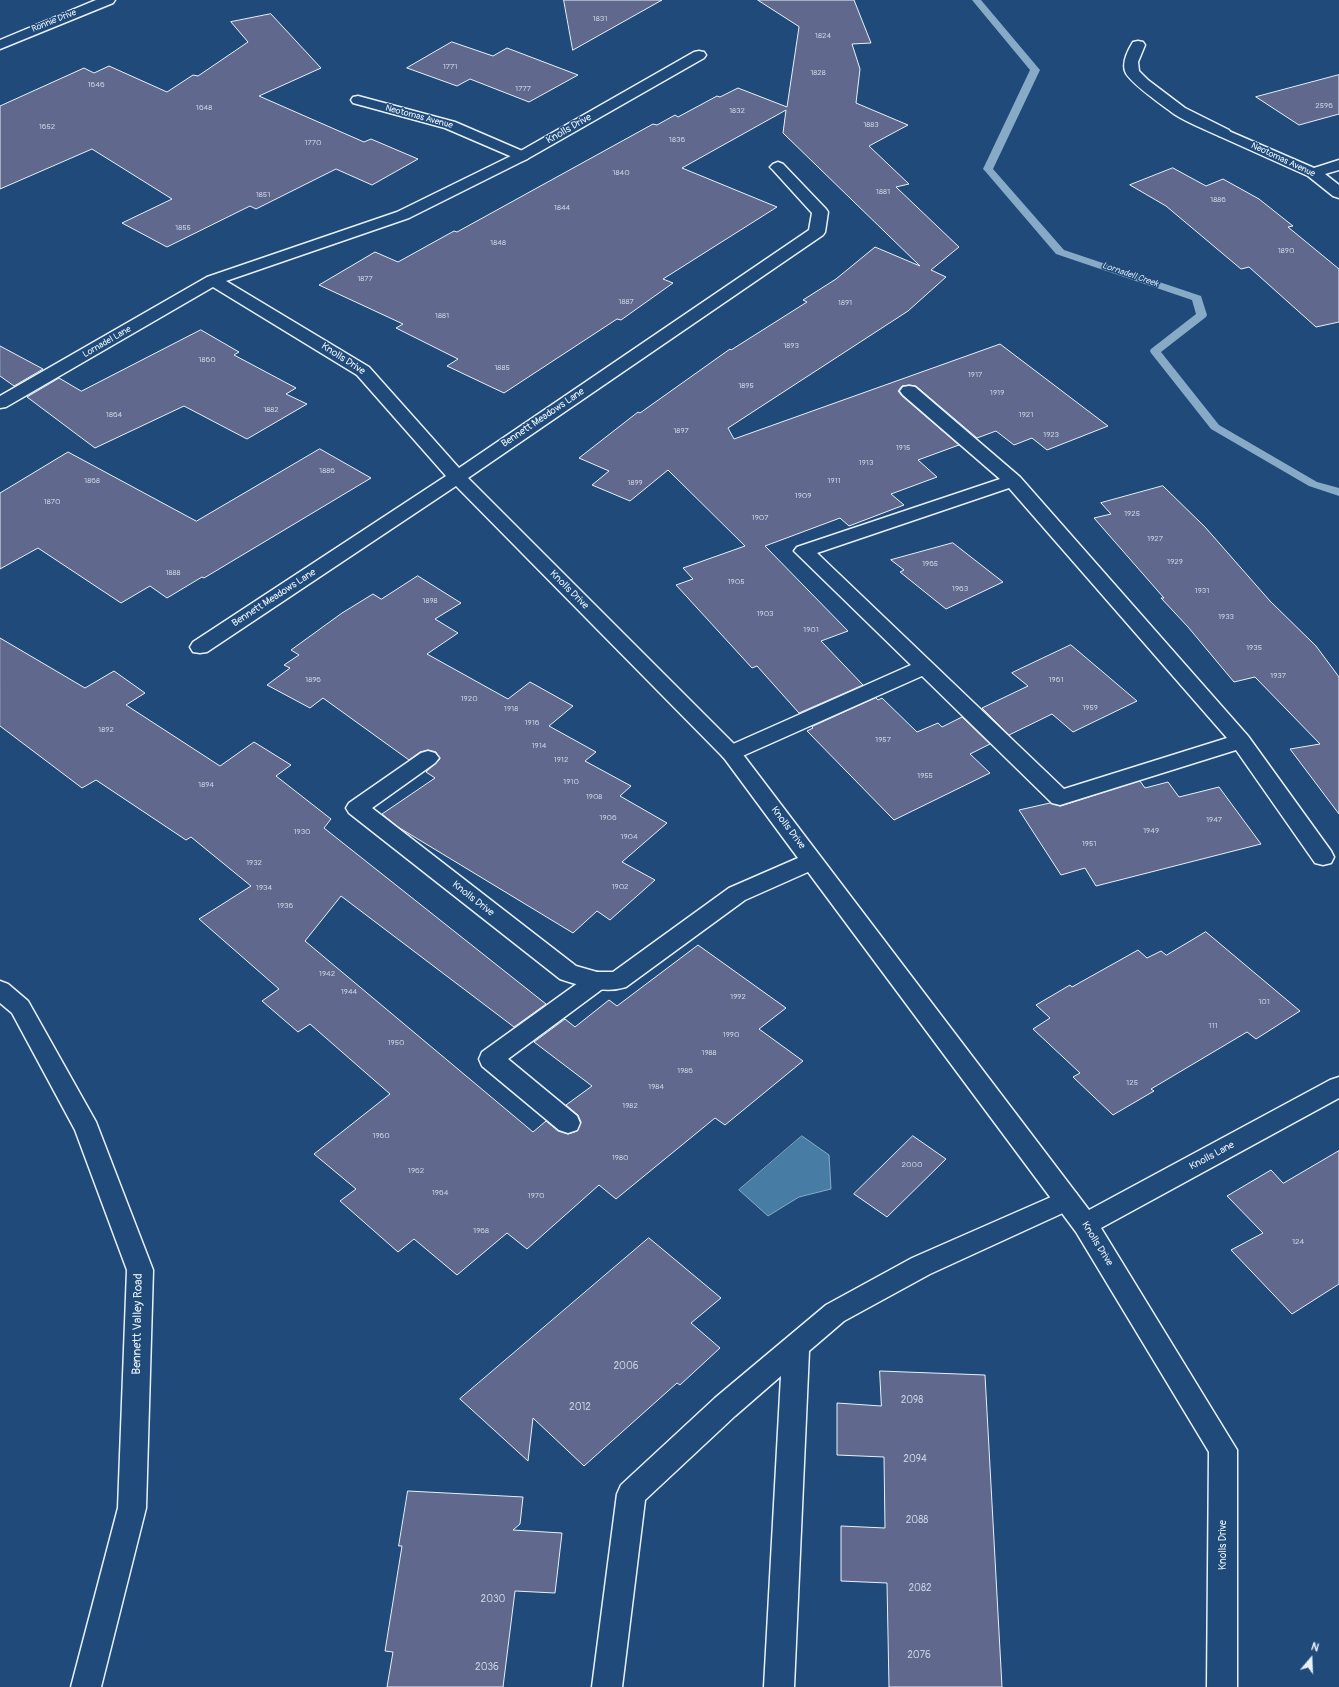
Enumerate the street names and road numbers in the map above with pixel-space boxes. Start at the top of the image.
street label: Ronnie Drive [30,7,78,35]
street label: Neotomas Avenue [384,103,454,131]
street label: Knolls Drive [544,111,594,147]
street label: Neotomas Avenue [1249,140,1317,180]
street label: Lornadel Lane [81,324,133,360]
street label: Knolls Drive [319,340,367,378]
street label: Bennett Meadows Lane [499,386,587,450]
street label: Bennett Meadows Lane [230,566,318,630]
street label: Knolls Drive [547,568,591,612]
street label: Knolls Drive [768,804,808,852]
street label: Knolls Drive [450,879,496,919]
street label: Knolls Lane [1187,1139,1237,1173]
street label: Knolls Drive [1079,1220,1115,1268]
street label: Bennett Valley Road [130,1273,146,1375]
street label: Knolls Drive [1217,1520,1229,1570]

